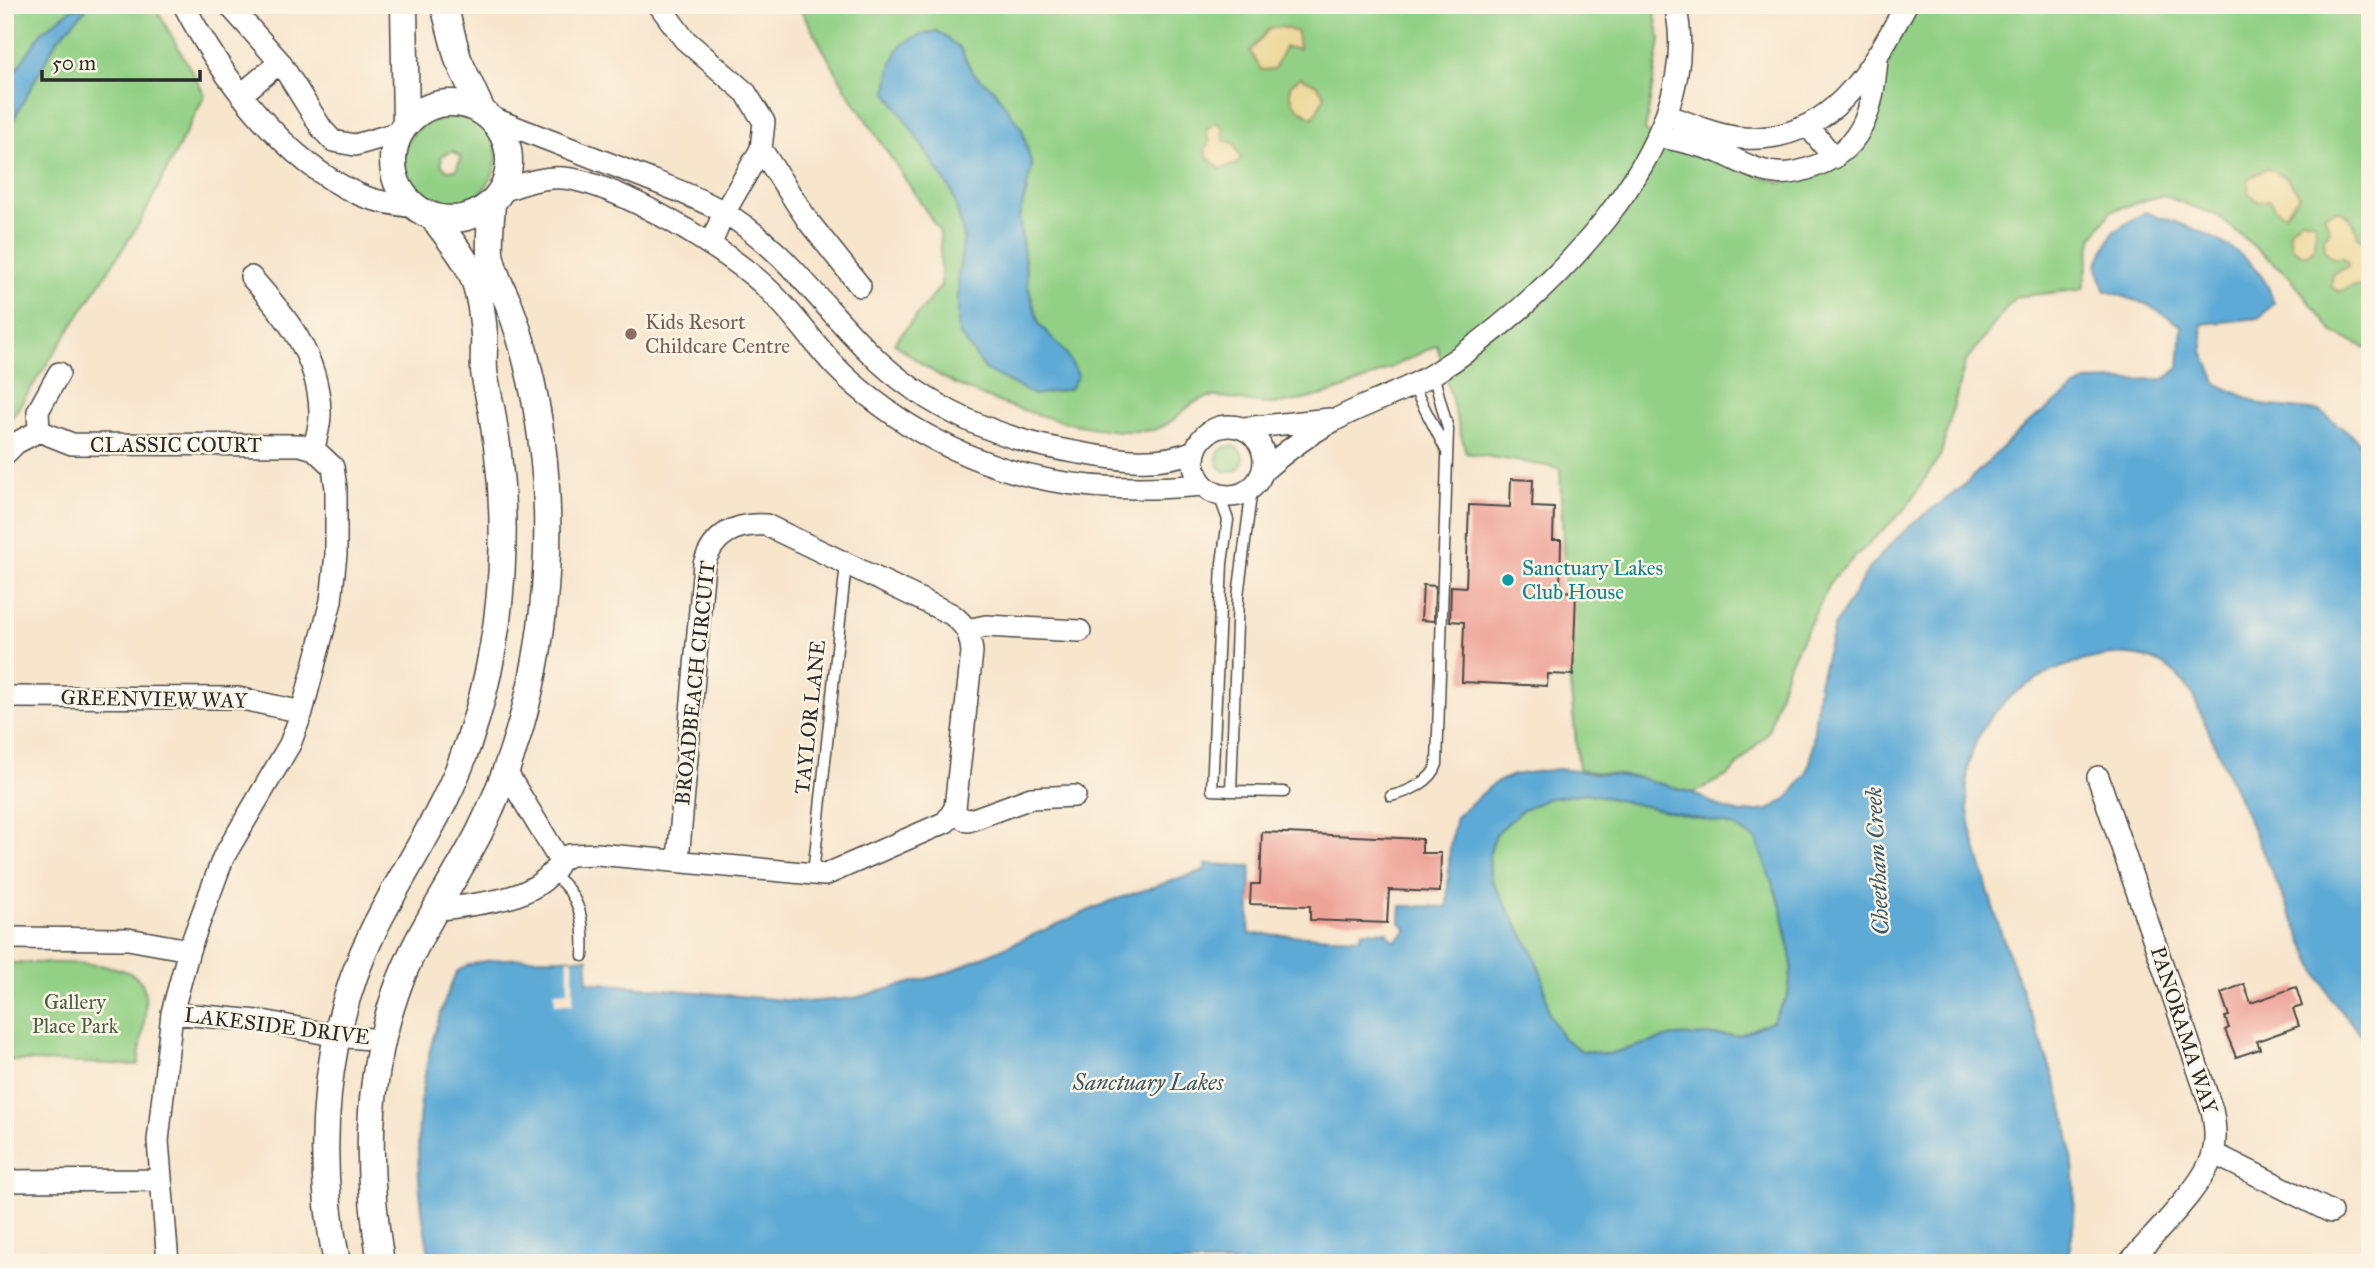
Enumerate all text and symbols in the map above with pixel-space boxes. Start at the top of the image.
scale bar [42,38,200,82]
text: 50 m [52,50,97,76]
place label: Kids Resort Childcare Centre [645,309,790,359]
marker: Kids Resort Childcare Centre [623,326,639,342]
street label: CLASSIC COURT [90,432,262,458]
place label: Sanctuary Lakes Club House [1522,555,1663,605]
street label: BROADBEACH CIRCUIT [669,559,721,807]
marker: Sanctuary Lakes Club House [1500,572,1516,588]
street label: TAYLOR LANE [789,639,831,795]
street label: GREENVIEW WAY [60,684,248,714]
water label: Cheetham Creek [1859,786,1895,936]
street label: PANORAMA WAY [2145,943,2223,1118]
park label: Gallery Place Park [32,989,119,1039]
street label: LAKESIDE DRIVE [183,1002,371,1050]
water label: Sanctuary Lakes [1072,1068,1224,1096]

